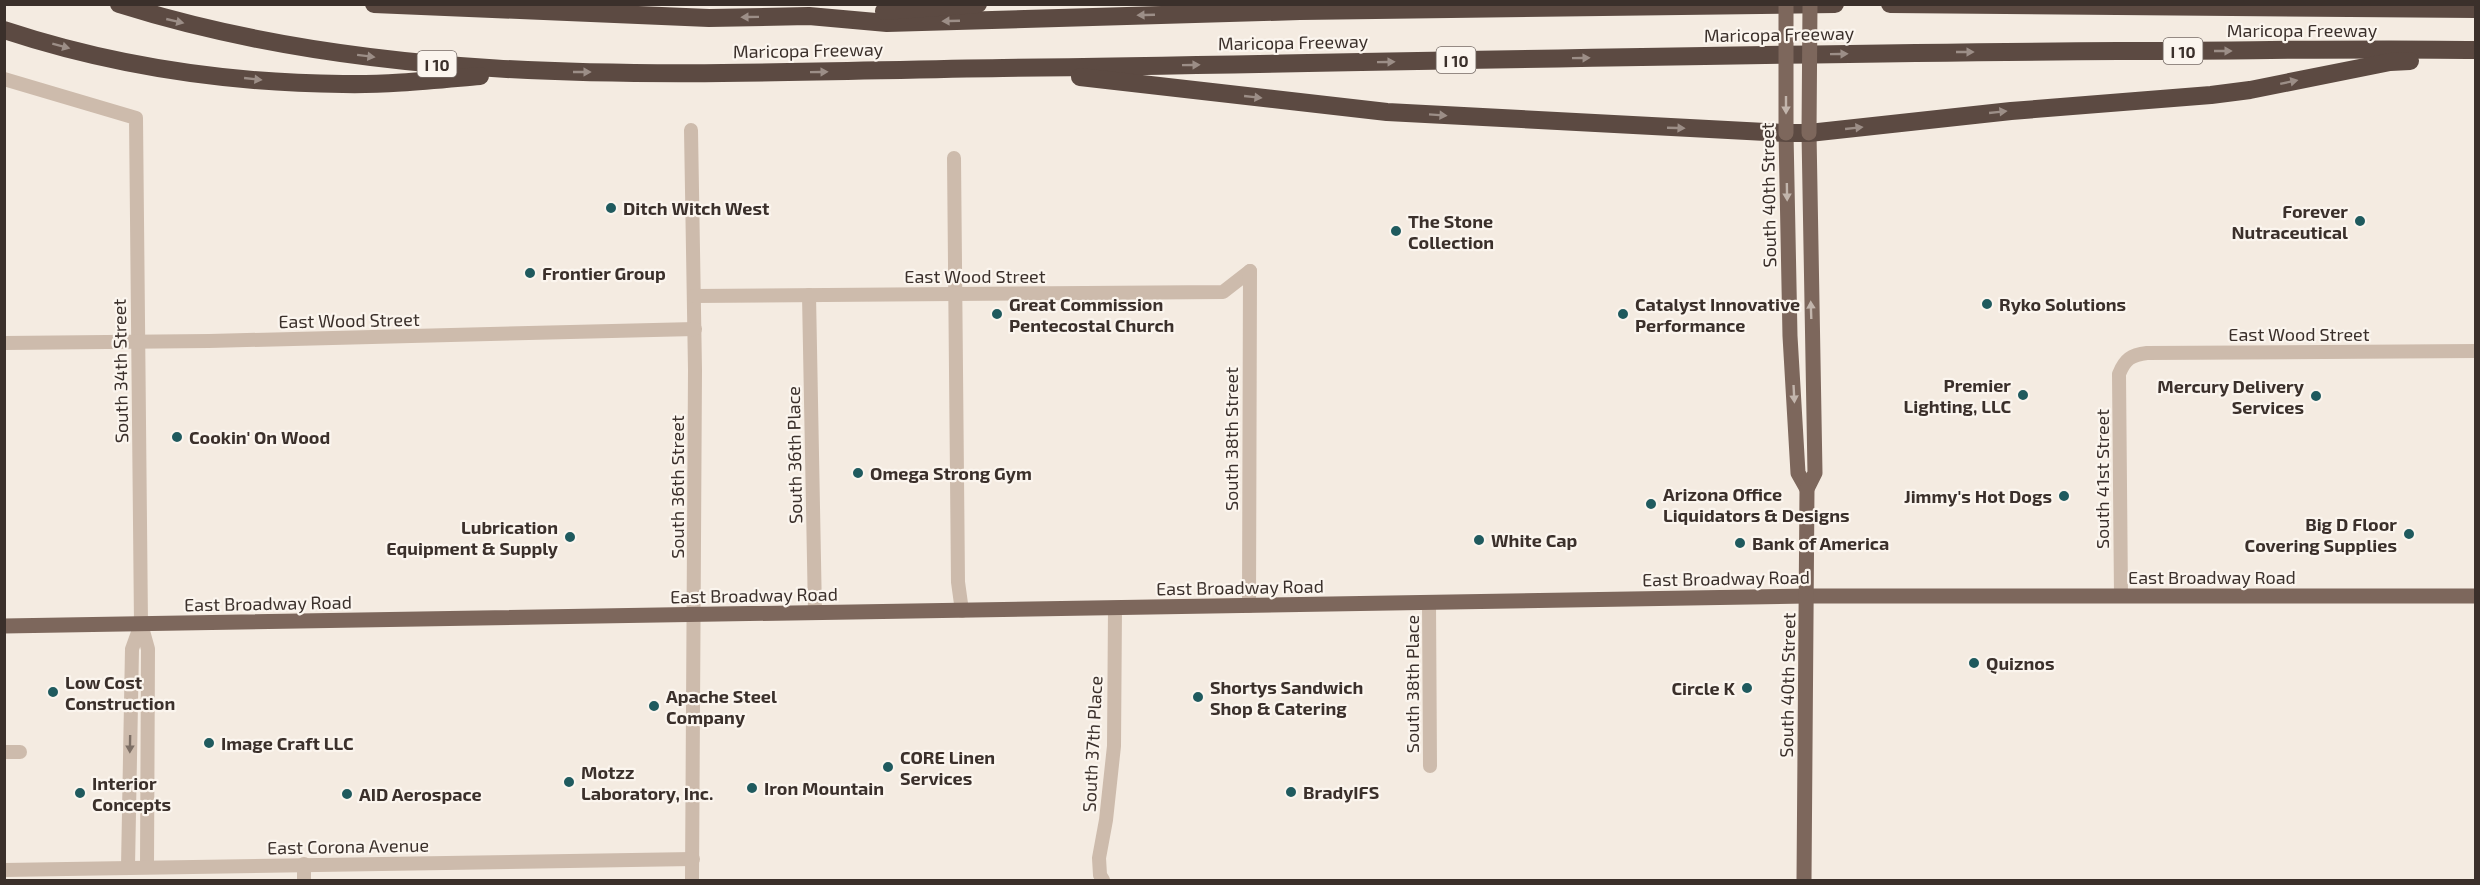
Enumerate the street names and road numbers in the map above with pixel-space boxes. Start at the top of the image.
street label: Maricopa Freeway [2227,19,2378,41]
street label: Maricopa Freeway [1704,22,1855,46]
street label: Maricopa Freeway [1218,30,1369,54]
street label: Maricopa Freeway [733,38,884,62]
road number: I 10 [2164,38,2202,64]
road number: I 10 [1436,47,1476,73]
road number: I 10 [418,51,456,77]
street label: South 40th Street [1756,122,1780,268]
street label: East Wood Street [904,265,1046,287]
street label: South 34th Street [108,299,132,443]
street label: East Wood Street [278,308,420,332]
street label: East Wood Street [2228,323,2370,345]
street label: South 38th Street [1220,367,1242,511]
street label: South 36th Place [782,386,806,524]
street label: South 41st Street [2091,409,2113,549]
street label: South 36th Street [666,415,688,559]
street label: East Broadway Road [1642,566,1810,590]
street label: East Broadway Road [2128,566,2296,588]
street label: East Broadway Road [1156,575,1324,599]
street label: East Broadway Road [670,583,838,607]
street label: East Broadway Road [184,591,352,615]
street label: South 40th Street [1775,612,1799,758]
street label: South 38th Place [1401,615,1423,753]
street label: South 37th Place [1077,675,1107,813]
street label: East Corona Avenue [267,834,429,858]

